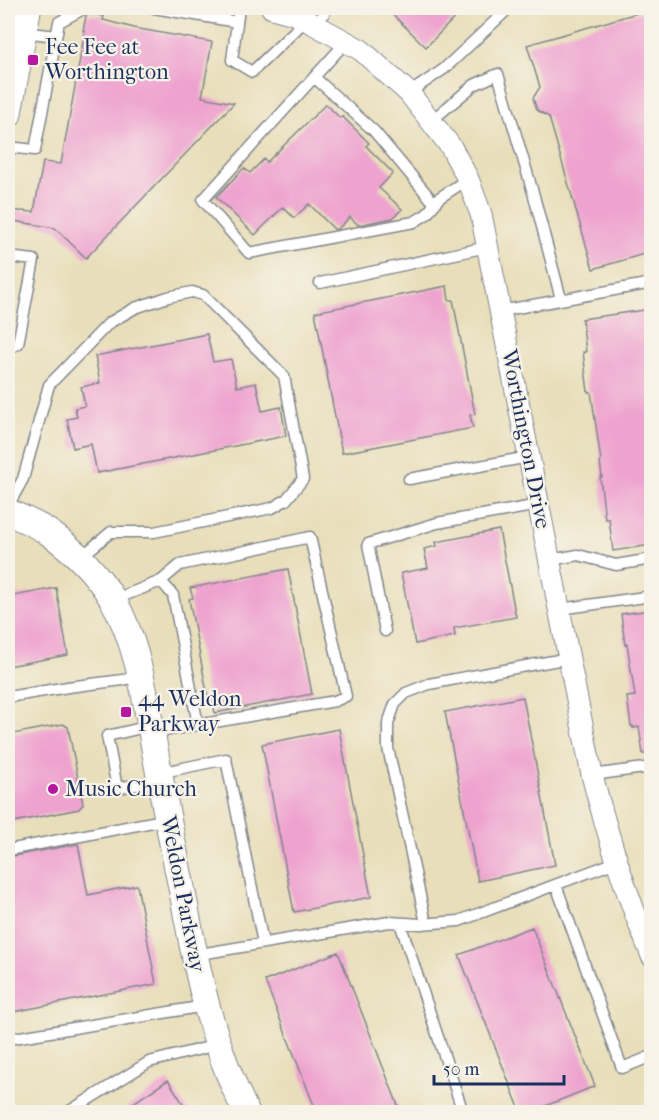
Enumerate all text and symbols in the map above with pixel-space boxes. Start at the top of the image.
place label: Fee Fee at Worthington [44,34,169,85]
marker: Fee Fee at Worthington [26,53,40,67]
street label: Worthington Drive [496,346,556,531]
place label: 44 Weldon Parkway [138,686,242,737]
marker: 44 Weldon Parkway [119,705,133,719]
place label: Music Church [65,776,197,802]
marker: Music Church [46,782,60,796]
street label: Weldon Parkway [155,813,211,976]
scale bar [434,1048,564,1086]
text: 50 m [443,1059,480,1080]

